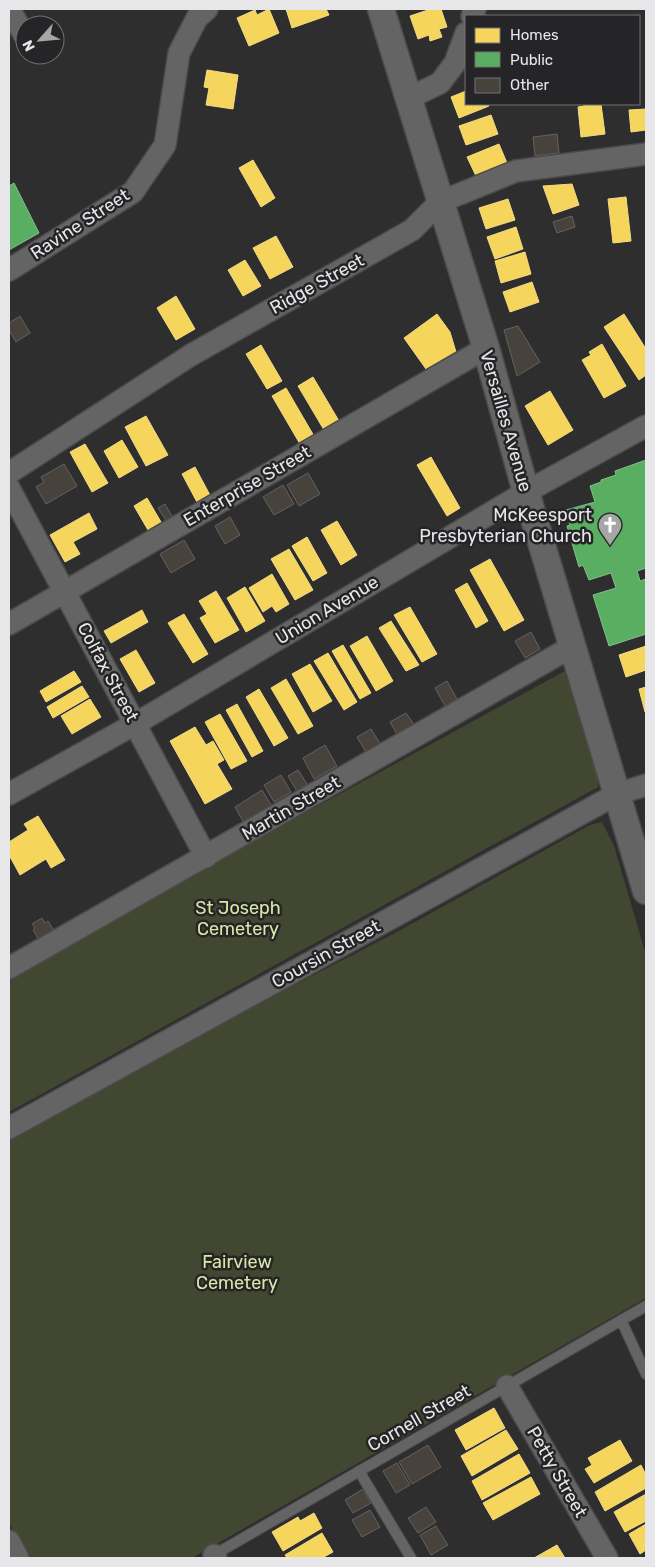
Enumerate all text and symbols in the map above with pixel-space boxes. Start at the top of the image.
north arrow [15,15,65,65]
legend [465,15,640,105]
text: Homes [510,26,559,44]
text: N [19,37,39,54]
text: Public [510,51,553,69]
text: Other [510,76,550,94]
street label: Ravine Street [26,184,134,264]
street label: Ridge Street [266,249,368,319]
street label: Versailles Avenue [475,348,537,494]
street label: Enterprise Street [179,441,315,531]
place label: McKeesport Presbyterian Church [419,504,592,547]
church icon: McKeesport Presbyterian Church [597,512,623,546]
street label: Union Avenue [272,571,382,649]
street label: Colfax Street [73,618,143,726]
street label: Martin Street [238,771,344,845]
park label: St Joseph Cemetery [195,897,281,940]
street label: Coursin Street [268,915,384,993]
park label: Fairview Cemetery [196,1251,278,1294]
street label: Cornell Street [364,1380,474,1456]
street label: Petty Street [522,1423,592,1521]

